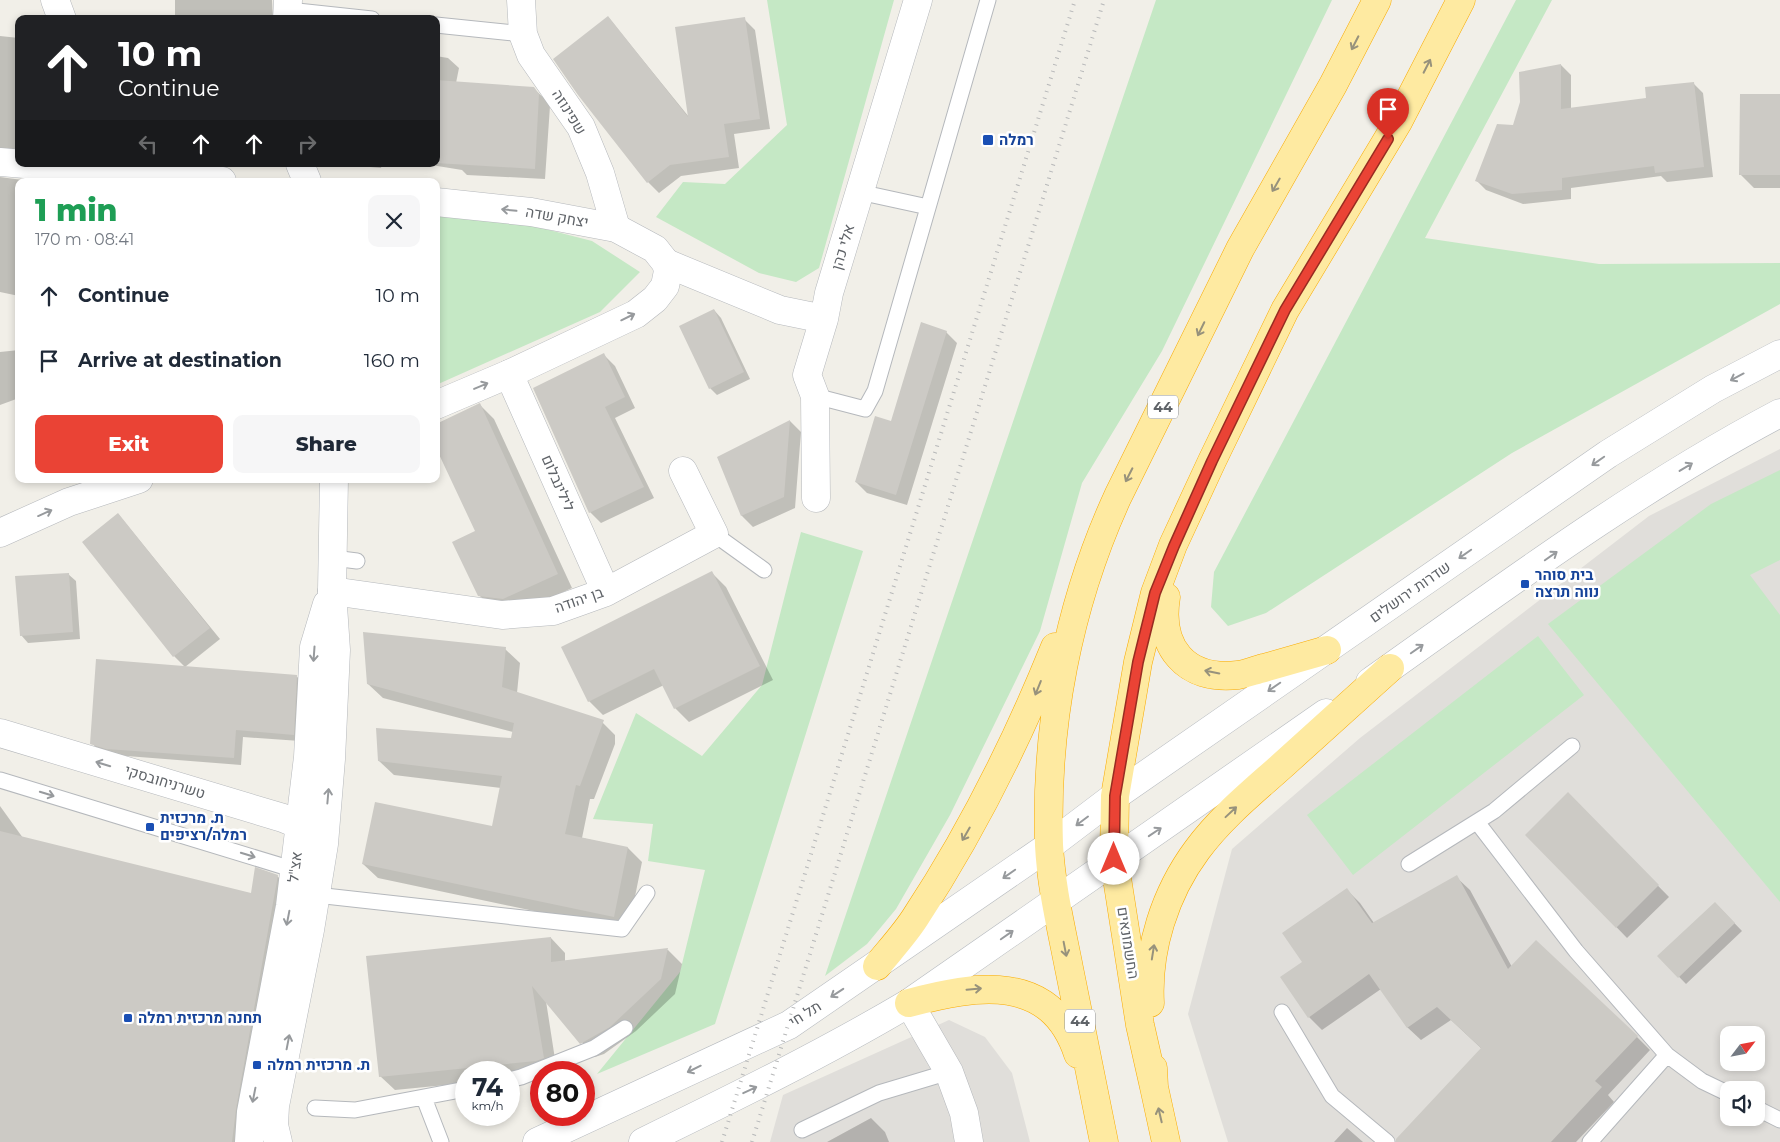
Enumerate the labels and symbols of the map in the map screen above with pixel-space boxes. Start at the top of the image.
one-way arrow [1350,36,1360,51]
one-way arrow [1423,59,1432,74]
street label: שפינוזה [548,86,591,138]
pin [1367,88,1409,139]
place label: רמלה [999,130,1034,149]
marker: רמלה [981,133,995,147]
one-way arrow [1271,178,1281,193]
street label: יצחק שדה [524,202,590,231]
one-way arrow [501,205,517,214]
street label: אלי כהן [827,222,858,272]
one-way arrow [621,312,636,322]
one-way arrow [1195,321,1205,336]
one-way arrow [1730,373,1745,382]
one-way arrow [474,381,489,390]
road number: 44 [1148,396,1178,418]
street label: לילינבלום [538,452,579,514]
one-way arrow [1591,456,1605,466]
one-way arrow [1679,461,1693,471]
one-way arrow [1124,467,1133,482]
one-way arrow [37,508,52,517]
one-way arrow [1458,549,1472,559]
one-way arrow [1544,551,1558,561]
street label: שדרות ירושלים [1365,557,1454,627]
place label: בית סוהר נווה תרצה [1535,565,1599,601]
marker: בית סוהר נווה תרצה [1519,578,1531,590]
street label: בן יהודה [552,582,606,617]
one-way arrow [1410,644,1424,654]
one-way arrow [309,646,319,662]
one-way arrow [1205,667,1221,677]
one-way arrow [1033,681,1042,696]
one-way arrow [1267,682,1281,692]
one-way arrow [95,758,111,768]
street label: טשרניחובסקי [123,760,208,803]
one-way arrow [323,788,332,804]
one-way arrow [38,790,54,800]
one-way arrow [1224,806,1237,818]
place label: ת. מרכזית רמלה/רציפים [160,808,247,844]
one-way arrow [1076,816,1089,827]
marker: ת. מרכזית רמלה/רציפים [144,821,156,833]
one-way arrow [960,826,970,840]
one-way arrow [1147,827,1161,837]
position arrow [1087,832,1139,884]
street label: אצ"ל [283,850,306,884]
one-way arrow [239,851,255,861]
one-way arrow [1002,869,1016,879]
street label: החשמונאים [1113,905,1144,980]
one-way arrow [283,909,292,925]
one-way arrow [1000,930,1014,940]
one-way arrow [1061,940,1071,956]
one-way arrow [1149,944,1159,960]
one-way arrow [966,984,982,994]
one-way arrow [830,988,844,998]
street label: תל חי [785,996,824,1031]
place label: תחנה מרכזית רמלה [138,1008,262,1027]
road number: 44 [1065,1009,1095,1032]
marker: תחנה מרכזית רמלה [122,1012,134,1024]
north arrow [1720,1026,1765,1071]
one-way arrow [283,1035,293,1051]
place label: ת. מרכזית רמלה [267,1055,370,1074]
marker: ת. מרכזית רמלה [251,1059,263,1071]
speed limit sign: 80 [530,1061,595,1126]
one-way arrow [687,1065,702,1074]
one-way arrow [742,1085,757,1094]
one-way arrow [249,1086,258,1102]
one-way arrow [1155,1107,1164,1123]

